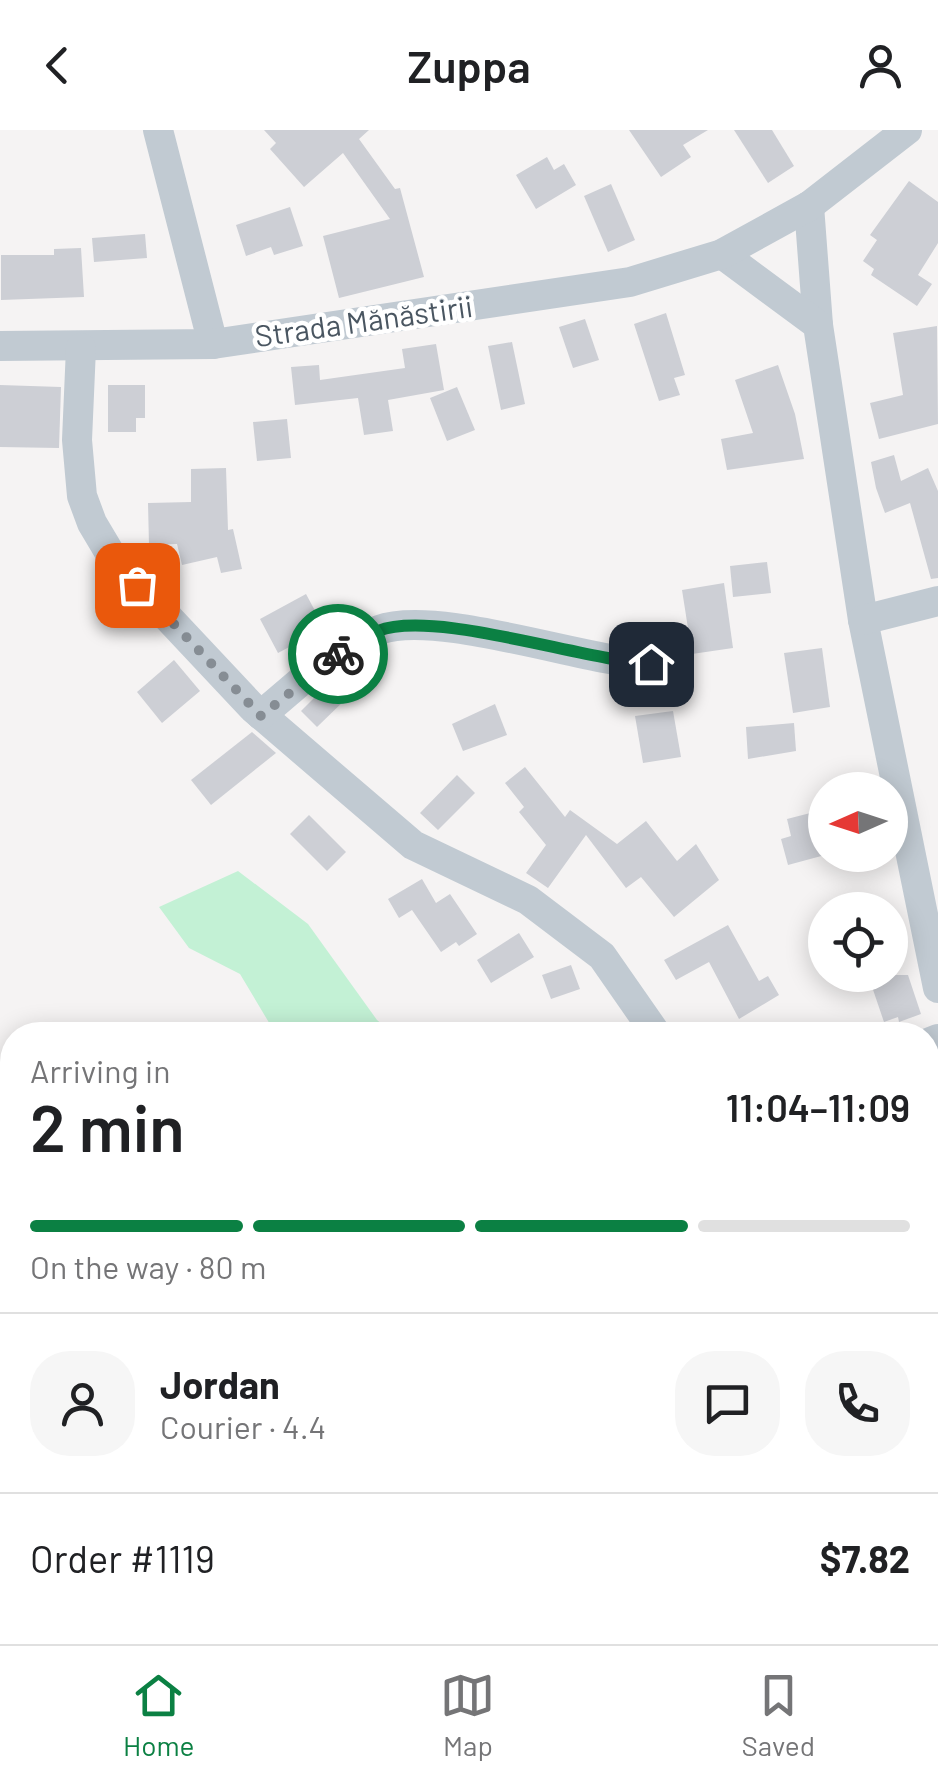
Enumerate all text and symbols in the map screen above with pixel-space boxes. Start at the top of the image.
icon: back [30,38,85,93]
text: Zuppa [407,38,531,92]
icon: person [853,38,908,93]
street label: Strada Mănăstirii [252,287,475,353]
pin [95,543,180,628]
icon: bag [110,558,165,613]
courier [288,604,388,704]
pin [609,622,694,707]
icon: bike [311,627,366,682]
icon: home [624,637,679,692]
north arrow [808,772,908,872]
map controls [808,772,908,992]
button: locate [808,892,908,992]
text: Arriving in [30,1051,170,1089]
text: 11:04–11:09 [726,1084,910,1130]
text: 2 min [30,1087,185,1165]
text: On the way · 80 m [30,1247,266,1285]
button: person [30,1351,135,1456]
button: chat [675,1351,780,1456]
button: phone [805,1351,910,1456]
text: Jordan [160,1361,280,1407]
text: Courier · 4.4 [160,1407,326,1445]
text: Order #1119 [30,1535,215,1581]
text: $7.82 [820,1535,910,1581]
tab: Home [123,1668,194,1762]
tab: Map [440,1668,495,1762]
tab: Saved [742,1668,815,1762]

